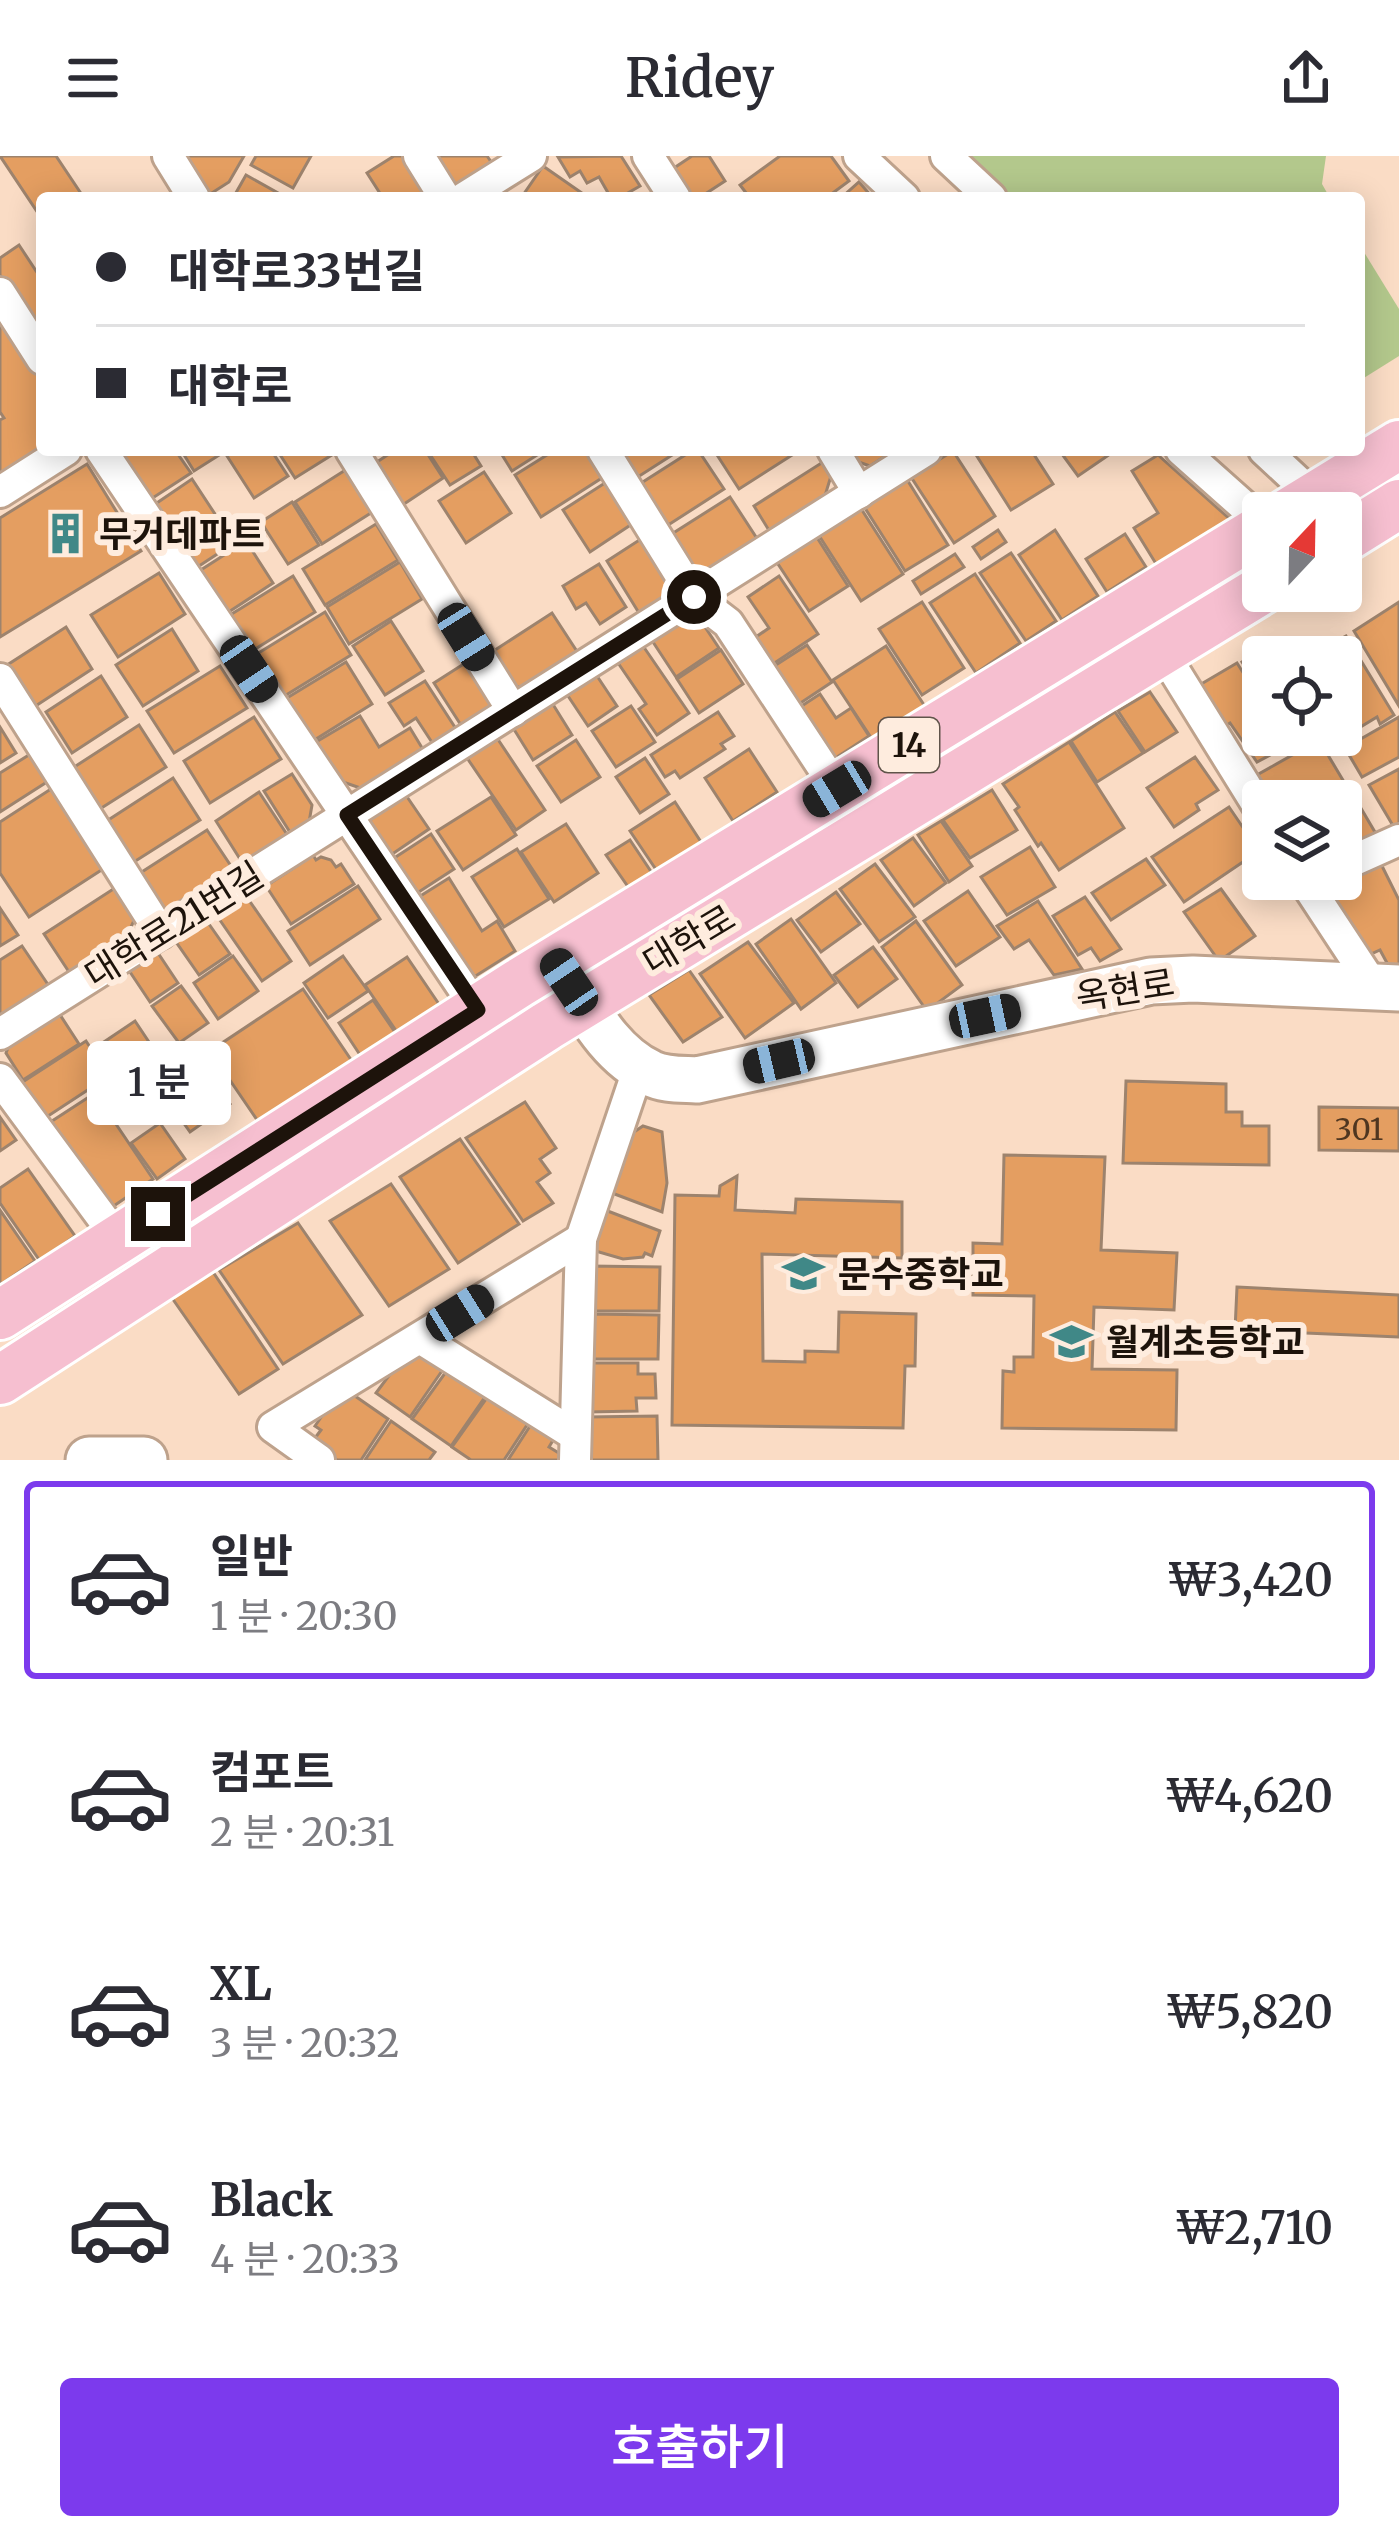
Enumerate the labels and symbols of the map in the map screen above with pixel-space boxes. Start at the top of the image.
north arrow [1242,492,1362,612]
building icon: 무거데파트 [42,511,88,557]
place label: 무거데파트 [99,512,265,557]
route start [667,570,721,624]
car [432,597,500,677]
car [214,629,284,709]
road number: 14 [879,718,939,772]
car [797,755,877,823]
street label: 대학로21번길 [76,852,272,998]
street label: 대학로 [635,895,743,985]
car [534,942,604,1022]
street label: 옥현로 [1072,960,1178,1020]
car [946,991,1024,1041]
car [740,1035,818,1087]
callout: 1 분 [86,1040,230,1124]
house number: 301 [1335,1110,1383,1148]
route end [131,1187,185,1241]
school or university icon: 문수중학교 [781,1251,827,1297]
place label: 문수중학교 [838,1252,1004,1297]
car [420,1279,500,1347]
school or university icon: 월계초등학교 [1049,1319,1095,1365]
place label: 월계초등학교 [1106,1320,1305,1365]

